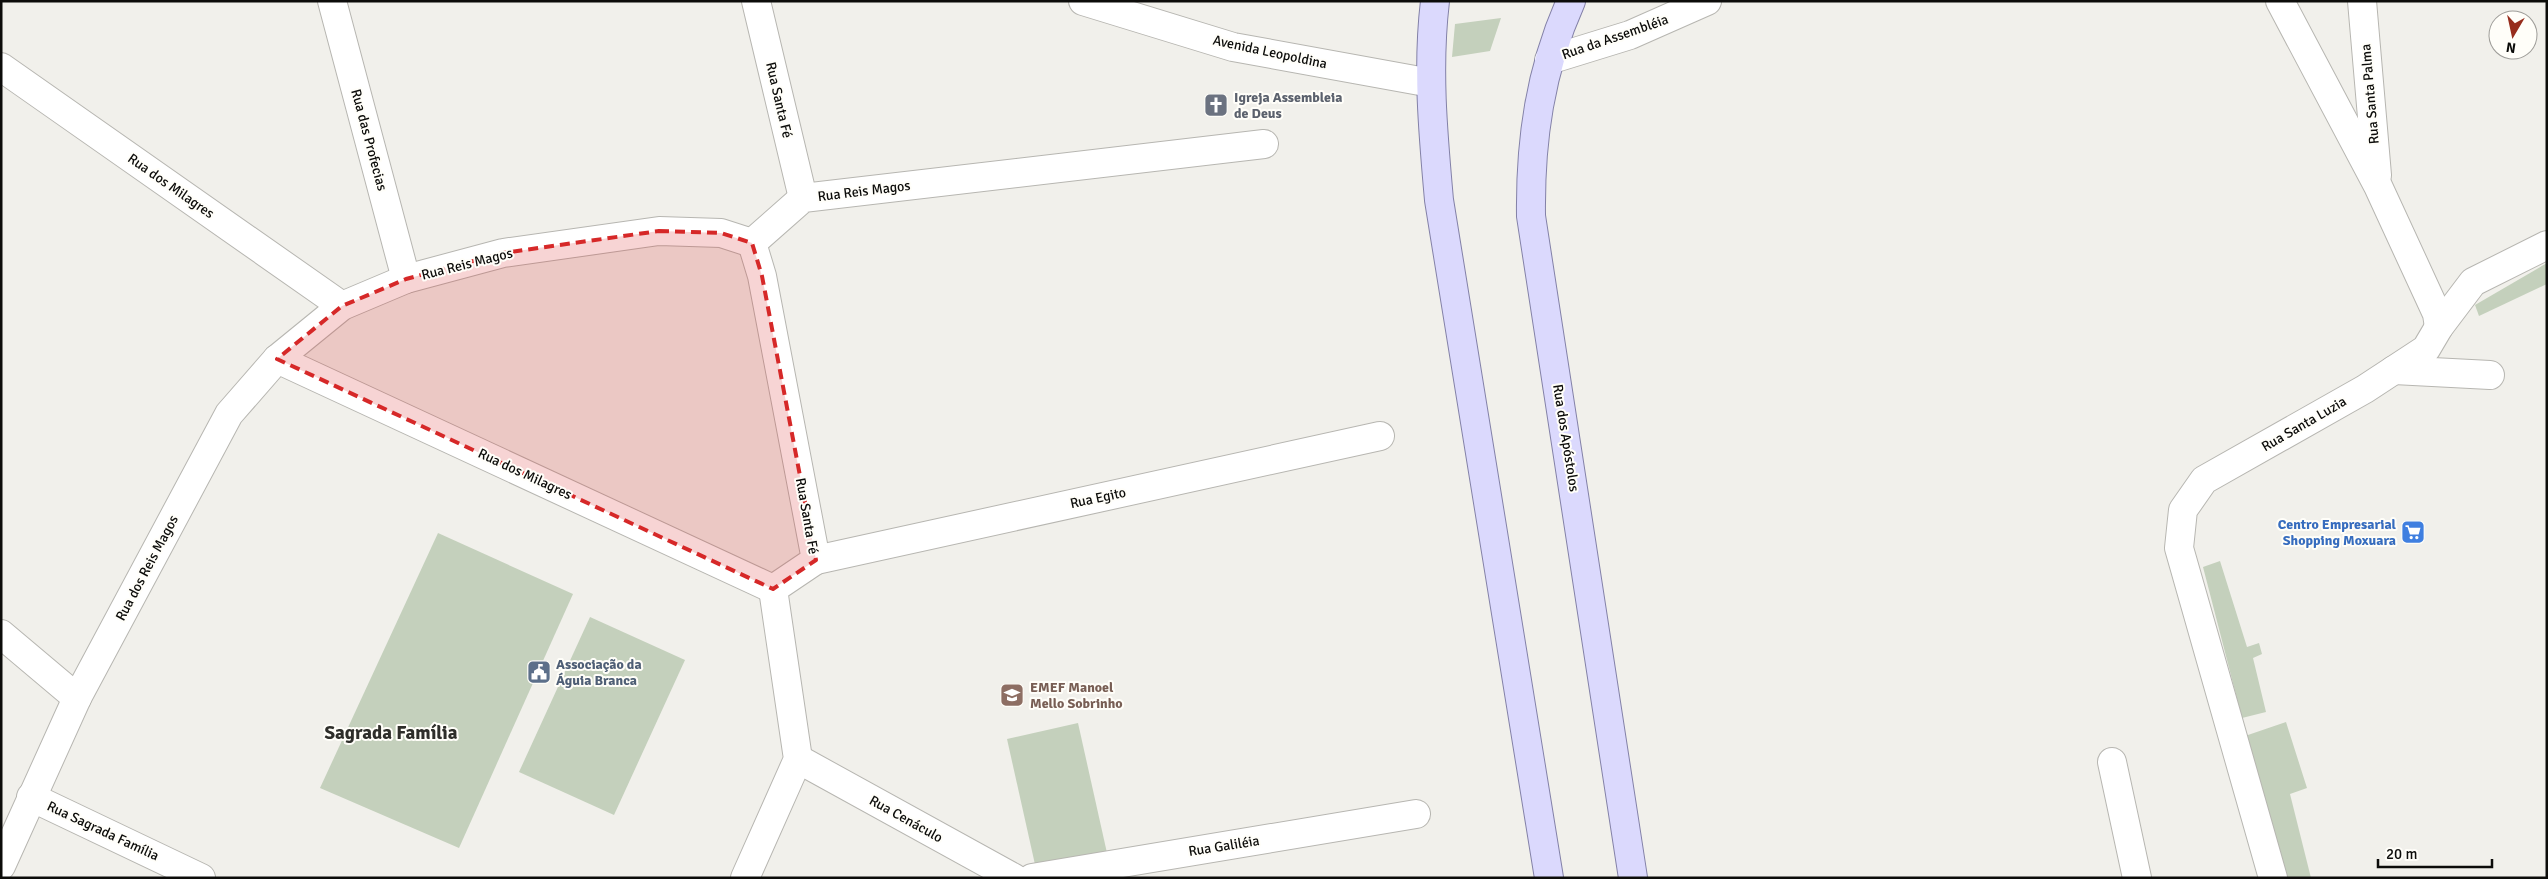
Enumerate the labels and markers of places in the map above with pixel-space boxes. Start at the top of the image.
place label: Igreja Assembleia de Deus [1234,89,1342,122]
church icon: Igreja Assembleia de Deus [1203,92,1229,118]
place label: Centro Empresarial Shopping Moxuara [2278,516,2397,549]
supermarket icon: Centro Empresarial Shopping Moxuara [2400,519,2426,545]
place label: Associação da Águia Branca [556,656,642,689]
public building icon: Associação da Águia Branca [526,659,552,685]
place label: EMEF Manoel Mello Sobrinho [1030,679,1123,712]
school or university icon: EMEF Manoel Mello Sobrinho [999,682,1025,708]

